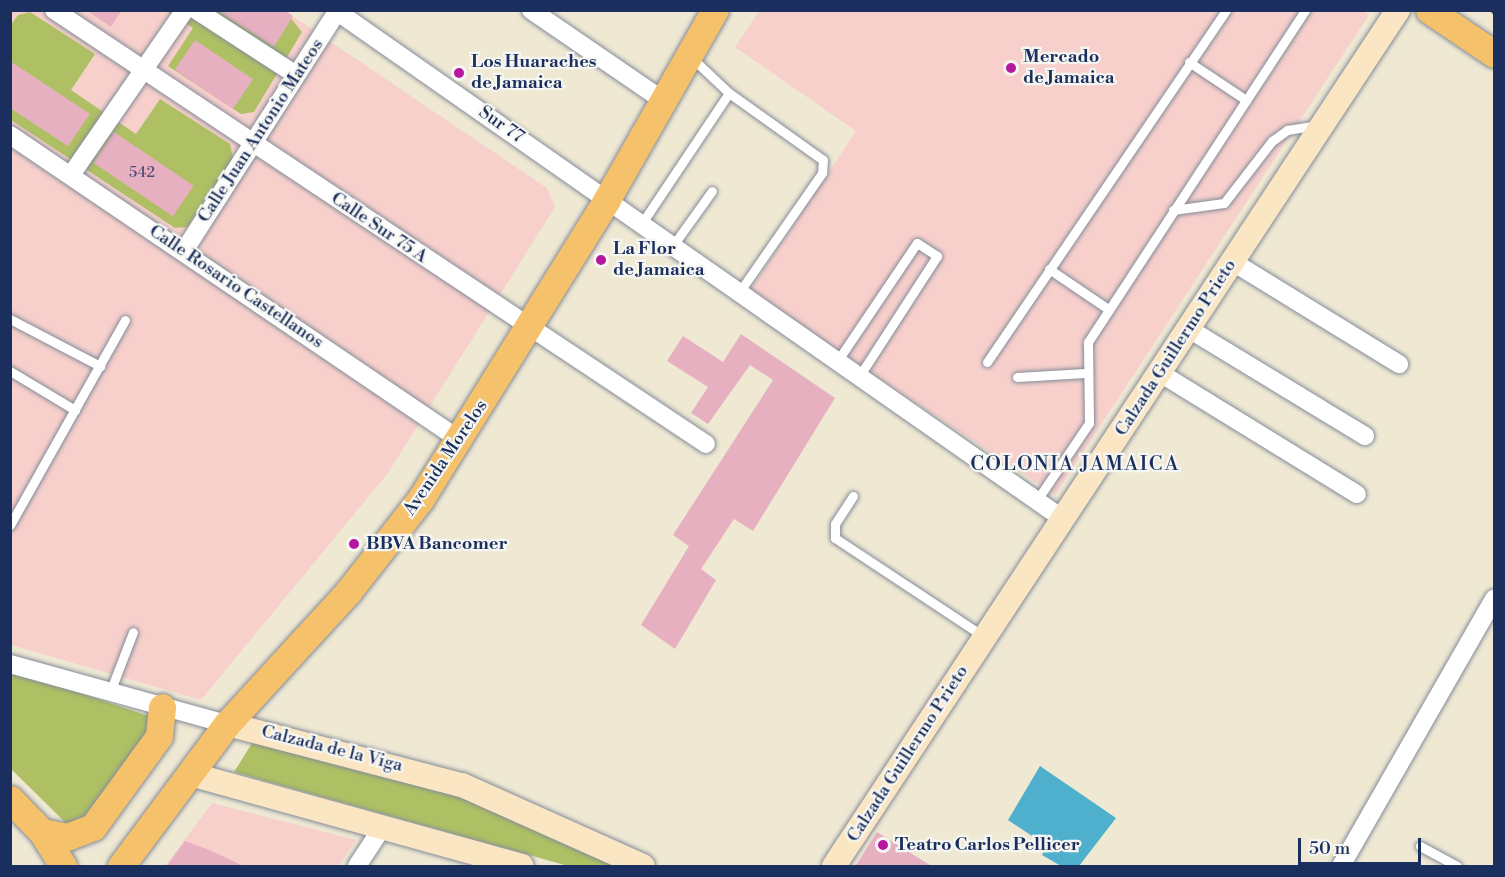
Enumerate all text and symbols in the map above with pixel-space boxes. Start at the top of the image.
street label: Calle Juan Antonio Mateos [193,35,329,227]
place label: Mercado de Jamaica [1023,47,1115,90]
place label: Los Huaraches de Jamaica [471,52,597,94]
marker: Mercado de Jamaica [1004,61,1018,75]
marker: Los Huaraches de Jamaica [452,66,466,80]
street label: Sur 77 [474,102,528,148]
house number: 542 [129,164,155,182]
street label: Calle Sur 75 A [327,188,431,268]
street label: Calle Rosario Castellanos [145,221,327,353]
place label: La Flor de Jamaica [613,239,705,282]
marker: La Flor de Jamaica [594,253,608,267]
street label: Calzada Guillermo Prieto [1111,256,1241,440]
street label: Avenida Morelos [399,396,493,520]
district label: COLONIA JAMAICA [970,452,1180,476]
place label: BBVA Bancomer [366,533,508,555]
marker: BBVA Bancomer [347,537,361,551]
street label: Calzada Guillermo Prieto [843,662,973,846]
street label: Calzada de la Viga [259,721,405,777]
scale bar [1301,826,1424,864]
place label: Teatro Carlos Pellicer [895,834,1080,856]
text: 50 m [1309,837,1350,860]
marker: Teatro Carlos Pellicer [876,838,890,852]

